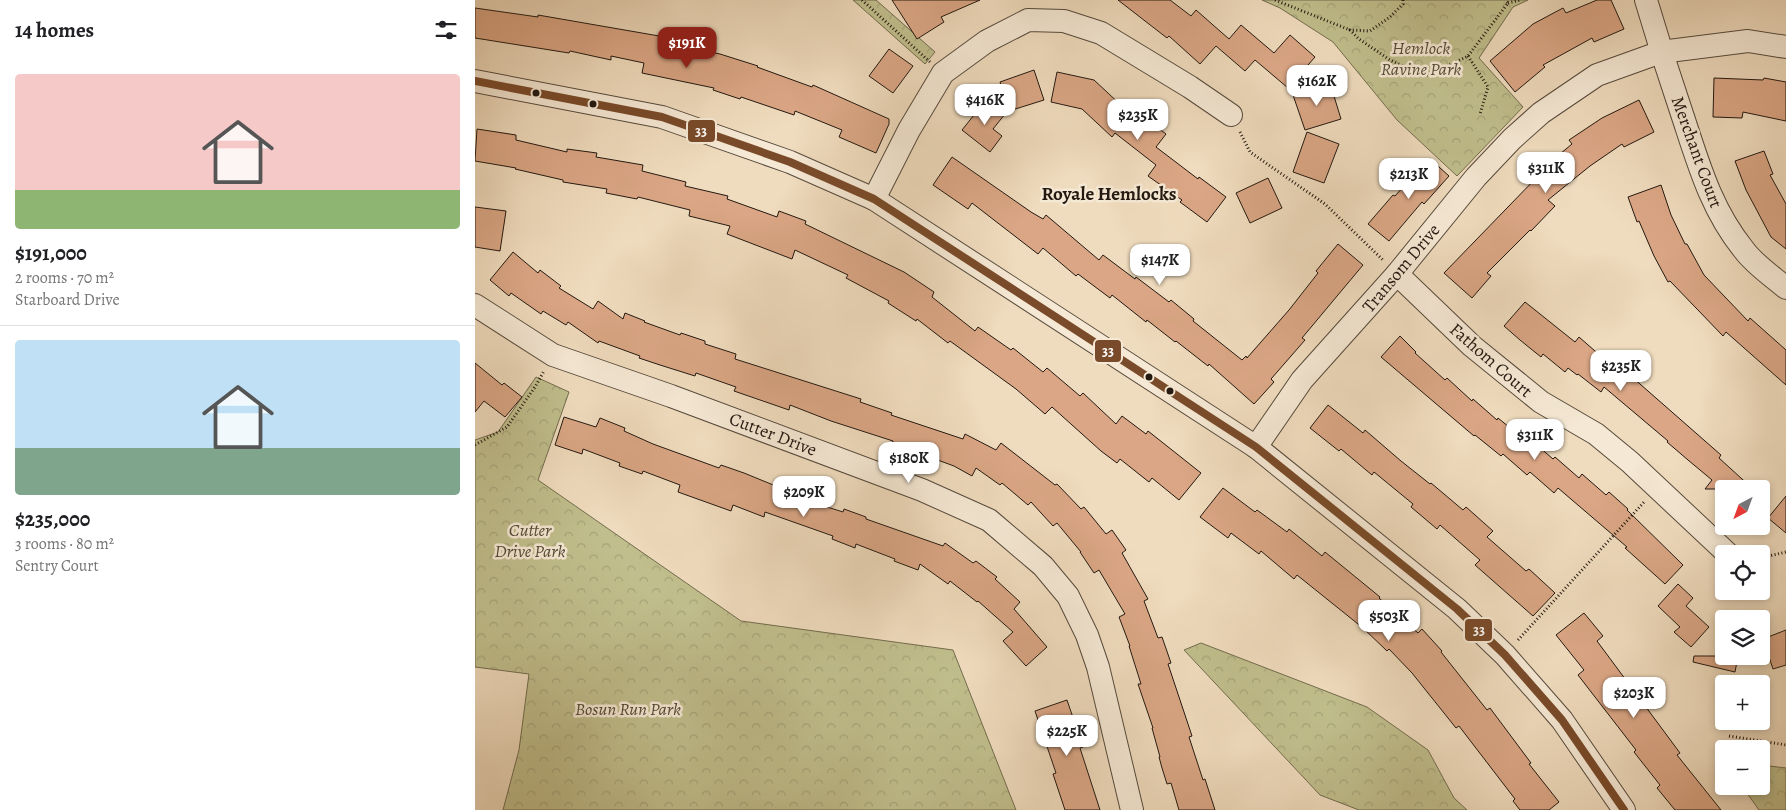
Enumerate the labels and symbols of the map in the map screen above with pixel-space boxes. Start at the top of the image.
pin: $191K [652,27,722,69]
park label: Hemlock Ravine Park [1381,36,1461,81]
pin: $162K [1282,64,1352,107]
pin: $416K [950,84,1020,126]
unlabelled marker [531,88,541,98]
street label: Merchant Court [1666,93,1728,211]
pin: $235K [1103,98,1173,141]
unlabelled marker [588,99,598,109]
line badge: 33 [687,119,716,143]
text: 33 [695,122,707,141]
pin: $311K [1511,152,1581,194]
pin: $213K [1374,158,1444,200]
district label: Royale Hemlocks [1042,181,1177,207]
street label: Transom Drive [1357,218,1445,318]
pin: $147K [1125,244,1195,286]
street label: Fathom Court [1445,317,1538,403]
line badge: 33 [1094,339,1122,363]
text: 33 [1102,342,1114,361]
pin: $235K [1586,350,1656,392]
unlabelled marker [1144,372,1154,382]
unlabelled marker [1165,386,1175,396]
street label: Cutter Drive [726,406,820,462]
pin: $311K [1500,418,1570,461]
pin: $180K [874,442,944,484]
pin: $209K [769,476,839,518]
north arrow [1715,480,1770,535]
park label: Cutter Drive Park [494,518,566,563]
pin: $503K [1354,600,1424,642]
line badge: 33 [1464,618,1493,642]
text: 33 [1473,621,1485,640]
pin: $203K [1599,676,1669,719]
park label: Bosun Run Park [575,697,681,721]
pin: $225K [1032,714,1102,757]

